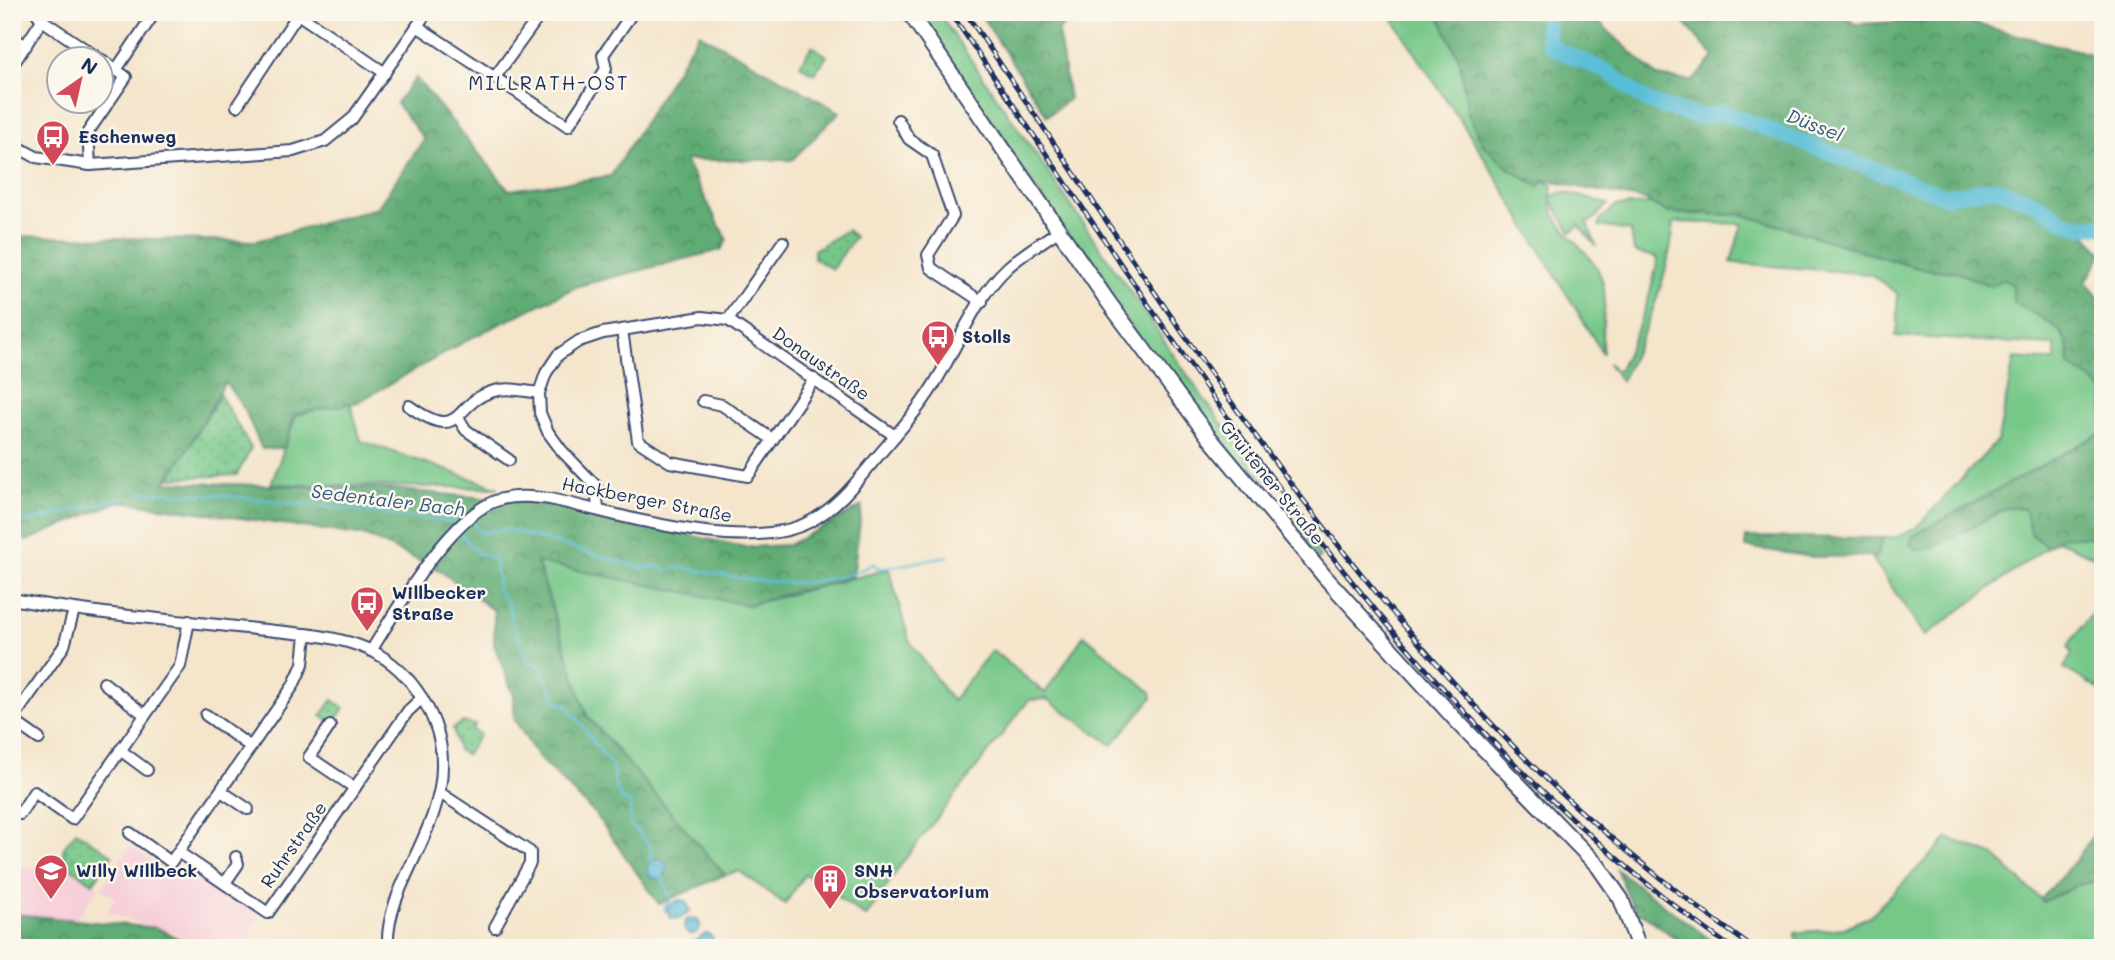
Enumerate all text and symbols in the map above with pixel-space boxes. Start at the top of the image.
north arrow [46,46,116,116]
text: N [77,51,103,80]
district label: MILLRATH-OST [468,70,630,95]
water label: Düssel [1783,102,1847,147]
bus stop icon: Eschenweg [34,118,72,167]
place label: Eschenweg [78,124,176,148]
bus stop icon: Stolls [919,318,957,367]
street label: Donaustraße [768,321,875,406]
place label: Stolls [962,324,1011,348]
street label: Gruitener Straße [1215,415,1330,550]
street label: Hackberger Straße [560,471,734,527]
water label: Sedentaler Bach [310,478,466,521]
place label: Willbecker Straße [392,580,486,625]
bus stop icon: Willbecker Straße [348,584,386,633]
street label: Ruhrstraße [255,797,332,892]
school or university icon: Willy Willbeck [32,852,70,901]
place label: Willy Willbeck [76,858,197,882]
place label: SNH Observatorium [854,858,989,903]
building icon: SNH Observatorium [811,862,849,911]

